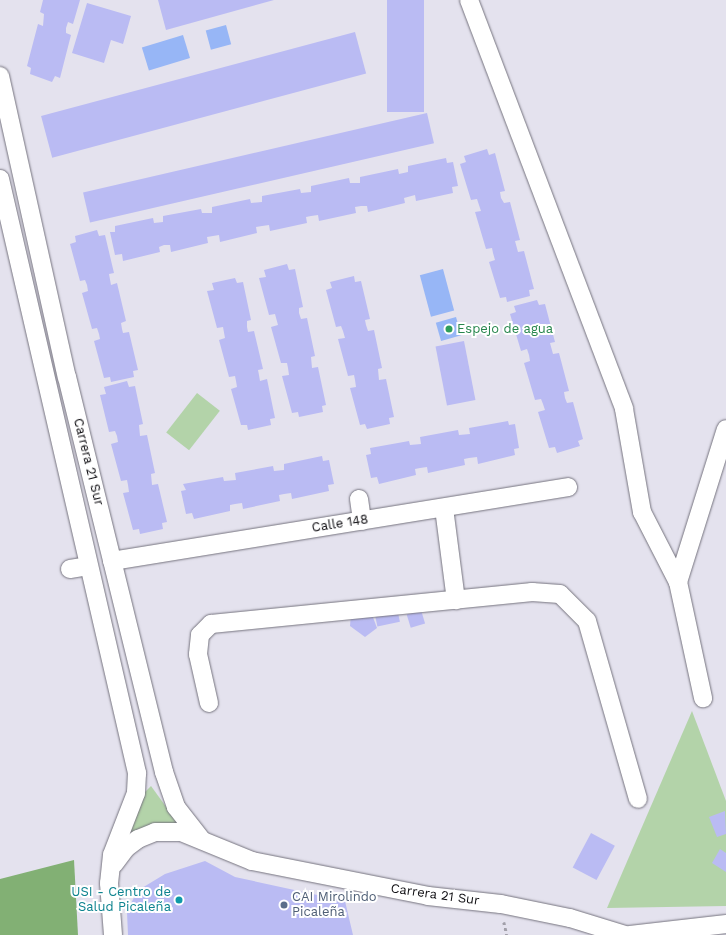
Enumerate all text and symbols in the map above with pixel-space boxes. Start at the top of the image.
place label: Espejo de agua [457,321,553,337]
marker: Espejo de agua [444,324,454,334]
street label: Carrera 21 Sur [70,417,106,507]
street label: Calle 148 [311,512,369,536]
street label: Carrera 21 Sur [389,881,481,909]
place label: USI - Centro de Salud Picaleña [71,885,171,916]
place label: CAI Mirolindo Picaleña [292,890,377,921]
marker: USI - Centro de Salud Picaleña [174,895,184,905]
marker: CAI Mirolindo Picaleña [279,900,289,910]

